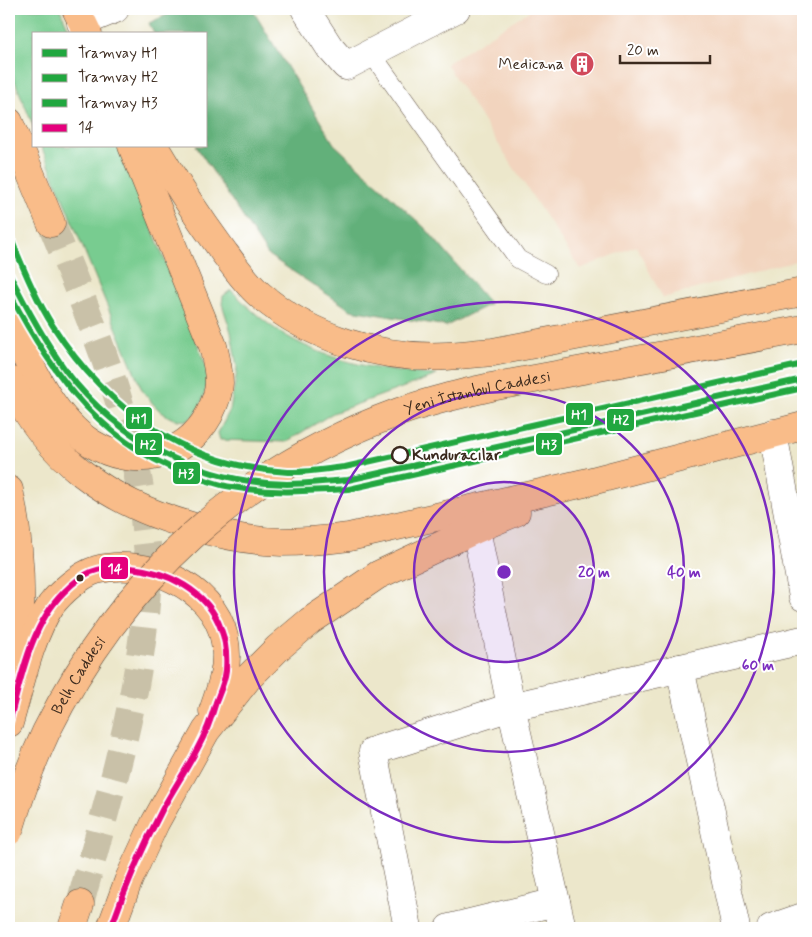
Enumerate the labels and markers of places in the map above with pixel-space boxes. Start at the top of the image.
building icon: Medicana [569,51,595,77]
place label: Medicana [498,54,564,75]
place label: Kunduracılar [412,445,501,466]
marker: Kunduracılar [391,446,409,464]
centre of rings [495,563,513,581]
unlabelled marker [75,573,85,583]

